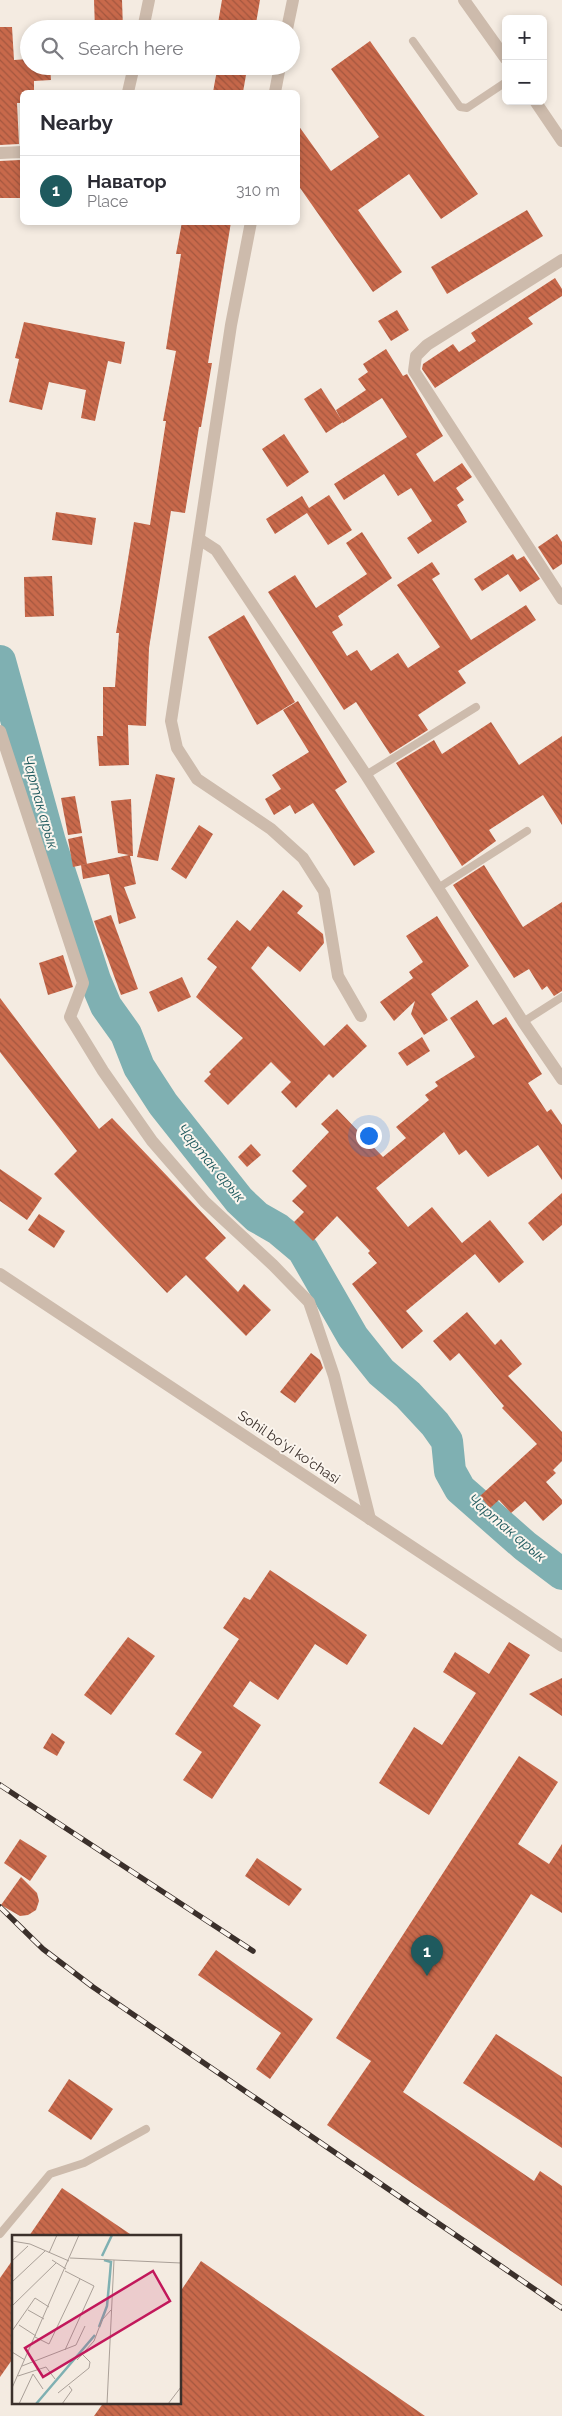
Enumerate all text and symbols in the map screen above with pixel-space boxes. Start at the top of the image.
map controls [502,15,547,105]
button: + [502,15,547,60]
search box [20,20,300,75]
icon: search [38,34,66,62]
text: Search here [78,37,184,59]
button: − [502,60,547,105]
text: Nearby [40,110,113,135]
text: Наватор [87,170,167,192]
text: 1 [52,181,60,200]
text: 310 m [236,181,280,200]
text: Place [87,192,128,211]
water label: Чартак арык [18,753,62,851]
water label: Чартак арык [173,1120,249,1206]
your location [356,1123,382,1149]
street label: Sohil bo'yi ko'chasi [235,1407,343,1487]
water label: Чартак арык [464,1490,550,1566]
pin: 1 [411,1935,443,1976]
inset map [12,2235,181,2404]

